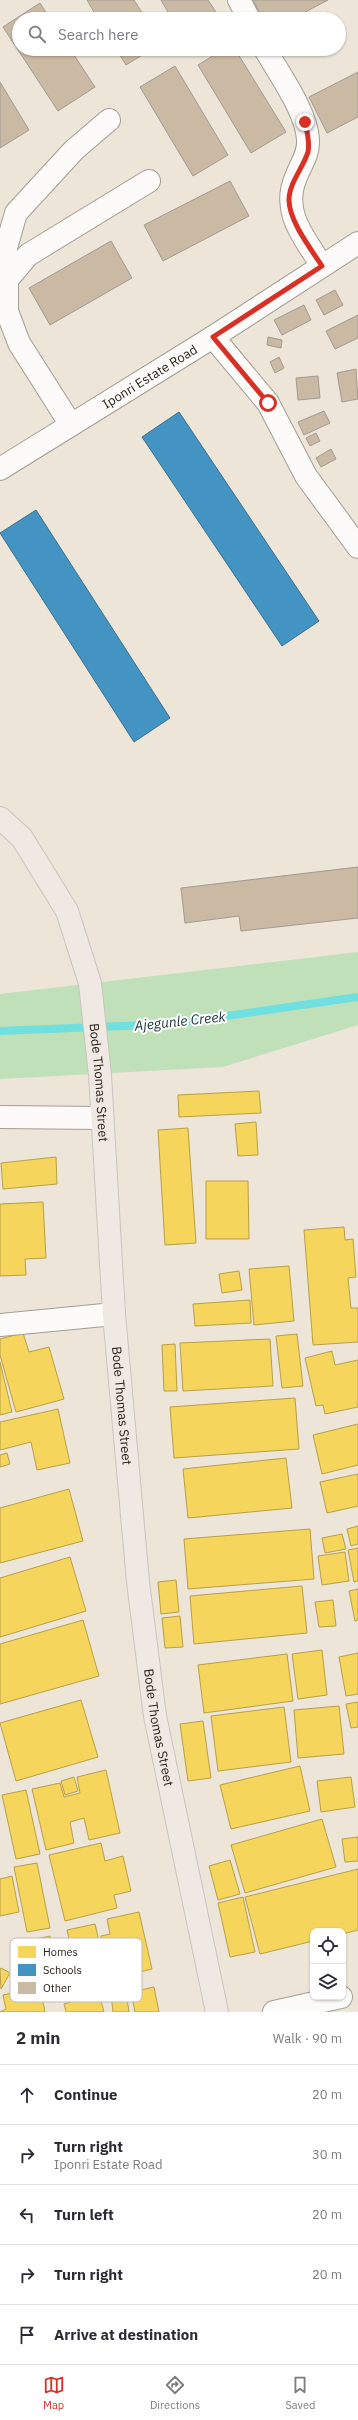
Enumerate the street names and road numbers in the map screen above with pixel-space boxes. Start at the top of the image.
street label: Iponri Estate Road [99,340,200,412]
street label: Bode Thomas Street [86,1022,112,1142]
street label: Bode Thomas Street [108,1346,136,1466]
street label: Bode Thomas Street [141,1668,178,1788]

